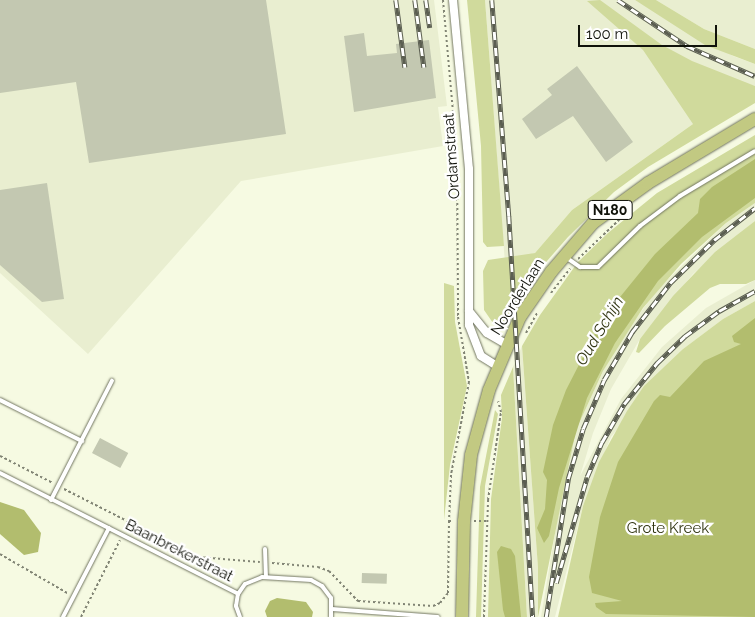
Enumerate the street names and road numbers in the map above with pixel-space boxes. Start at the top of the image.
street label: Ordamstraat [440,112,464,200]
road number: N180 [588,198,632,222]
street label: Noorderlaan [487,255,549,339]
street label: Baanbrekerstraat [122,516,236,586]

